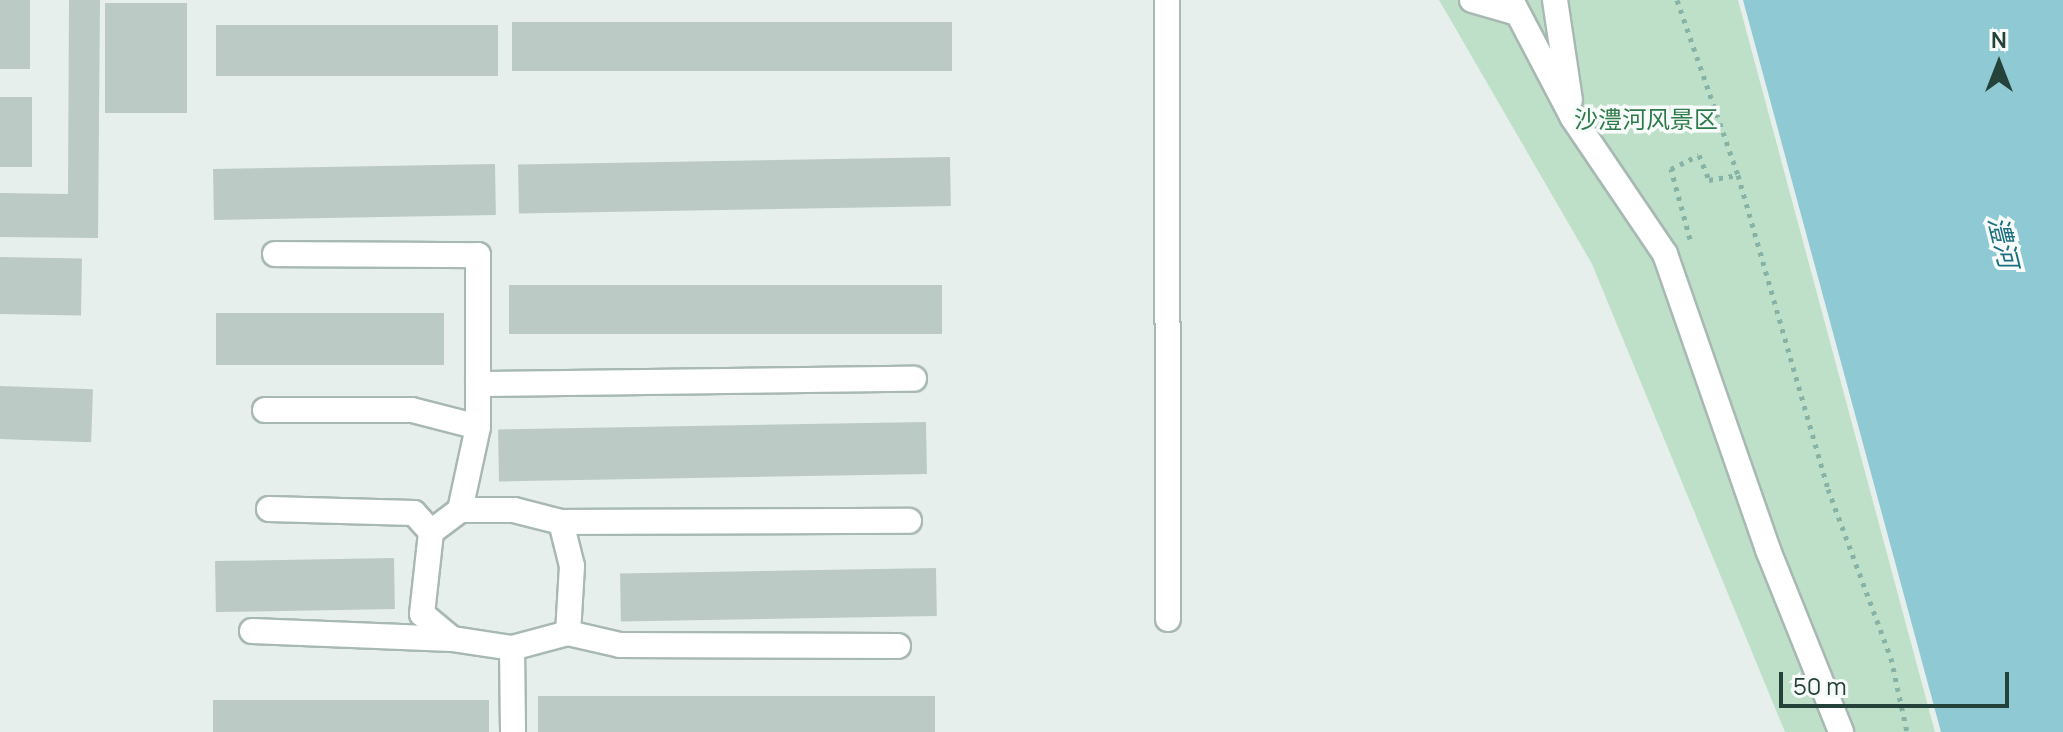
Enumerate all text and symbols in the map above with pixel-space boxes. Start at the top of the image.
north arrow [1959,24,2039,104]
text: N [1991,25,2007,55]
park label: 沙澧河风景区 [1574,105,1718,133]
water label: 澧河 [1982,213,2024,271]
scale bar [1783,656,2013,706]
text: 50 m [1793,669,1847,702]

